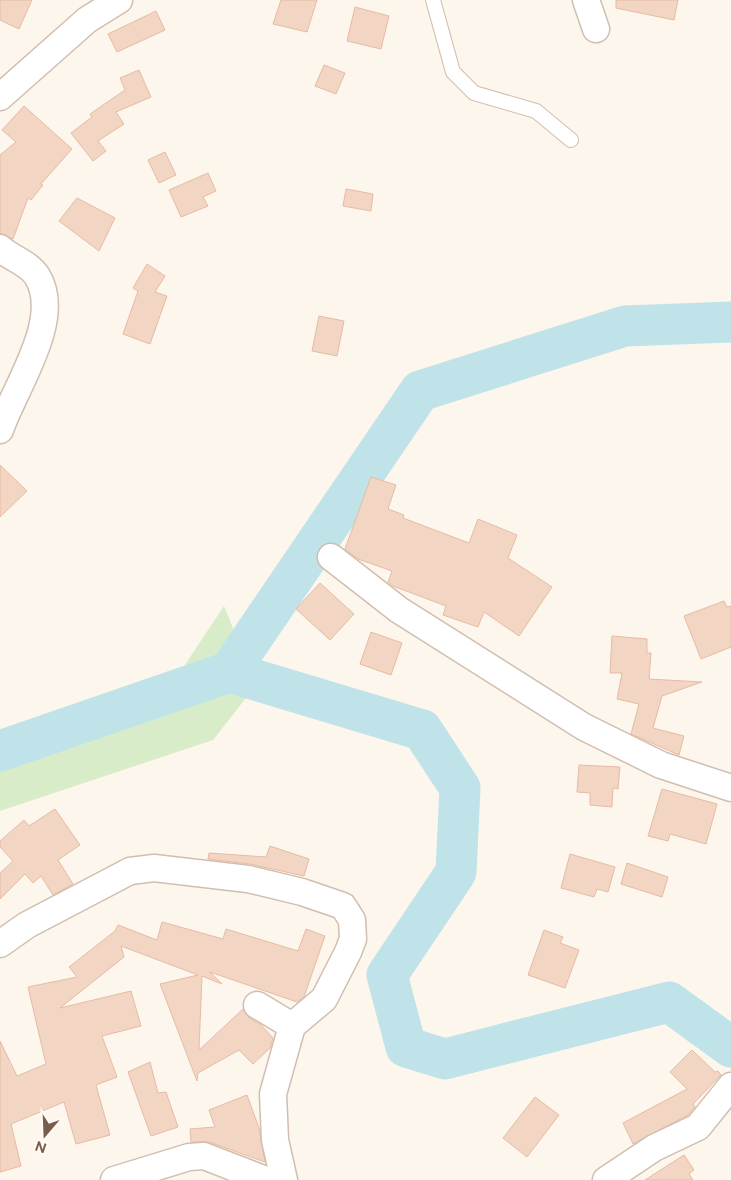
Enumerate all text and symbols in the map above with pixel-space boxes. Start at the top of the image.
north arrow [20,1110,70,1160]
text: N [33,1137,49,1157]

